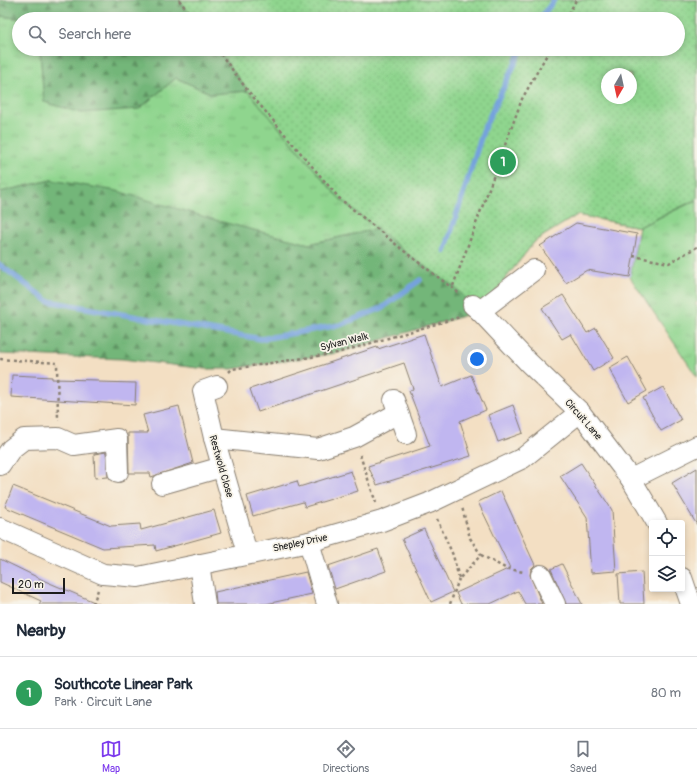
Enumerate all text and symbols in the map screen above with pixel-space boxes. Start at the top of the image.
search box [12,12,685,56]
icon: search [26,23,48,45]
text: Search here [58,25,131,44]
north arrow [601,68,637,104]
pin: 1 [490,147,516,177]
street label: Sylvan Walk [319,330,370,354]
your location [467,349,487,369]
street label: Circuit Lane [562,397,604,443]
street label: Restwold Close [206,434,236,499]
map controls [649,520,685,592]
button: locate [649,520,685,556]
street label: Shepley Drive [272,531,329,555]
button: layers [649,556,685,592]
scale bar [12,576,65,595]
text: 20 m [18,578,44,591]
text: Nearby [16,620,65,641]
text: Southcote Linear Park [54,675,193,694]
text: 1 [26,685,32,701]
text: 80 m [651,685,681,701]
text: Park · Circuit Lane [54,694,152,710]
tab: Map [100,738,122,775]
tab: Directions [322,738,369,775]
tab: Saved [570,738,597,775]

